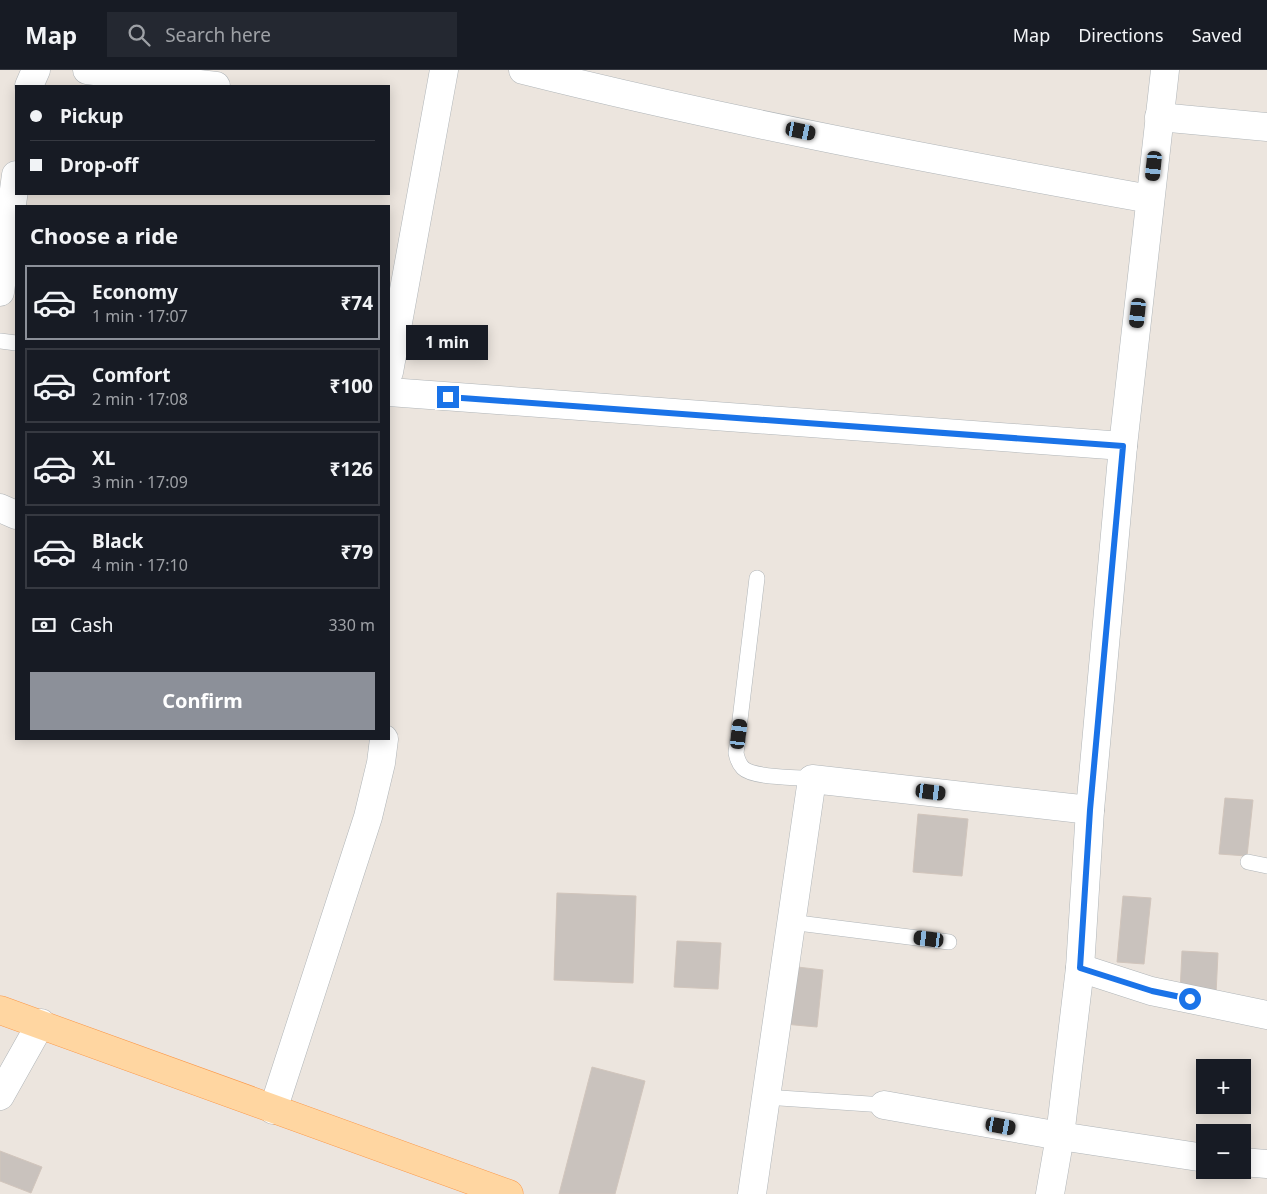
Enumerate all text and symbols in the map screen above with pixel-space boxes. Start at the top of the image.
search box [107,12,457,57]
text: Map [25,18,77,51]
icon: search [125,21,153,49]
text: Search here [165,22,271,48]
text: Map [1013,23,1050,47]
text: Directions [1078,23,1164,47]
text: Saved [1192,23,1242,47]
text: Pickup [60,103,123,129]
car [784,121,817,141]
car [1144,150,1163,182]
text: Drop-off [60,152,139,178]
text: Choose a ride [30,220,178,250]
text: Economy [92,279,178,305]
icon: car [32,280,77,325]
text: ₹74 [340,290,373,316]
car [1128,297,1147,329]
text: 1 min · 17:07 [92,305,188,327]
callout: 1 min [407,325,489,360]
text: 1 min [425,331,469,353]
text: Comfort [92,362,171,388]
icon: car [32,363,77,408]
text: ₹100 [330,373,373,399]
route end [437,386,459,408]
text: 2 min · 17:08 [92,388,188,410]
text: XL [92,445,115,471]
icon: car [32,446,77,491]
text: ₹126 [330,456,373,482]
text: 3 min · 17:09 [92,471,188,493]
text: Black [92,528,143,554]
icon: car [32,529,77,574]
text: ₹79 [340,539,373,565]
text: 4 min · 17:10 [92,554,188,576]
icon: cash [30,611,58,639]
text: Cash [70,612,114,638]
text: 330 m [328,614,375,636]
button: Confirm [30,672,375,730]
car [729,718,748,750]
car [915,783,946,801]
car [913,930,944,948]
route start [1179,988,1201,1010]
map controls [1196,1059,1251,1179]
button: + [1196,1059,1251,1114]
car [984,1116,1017,1136]
button: − [1196,1124,1251,1179]

